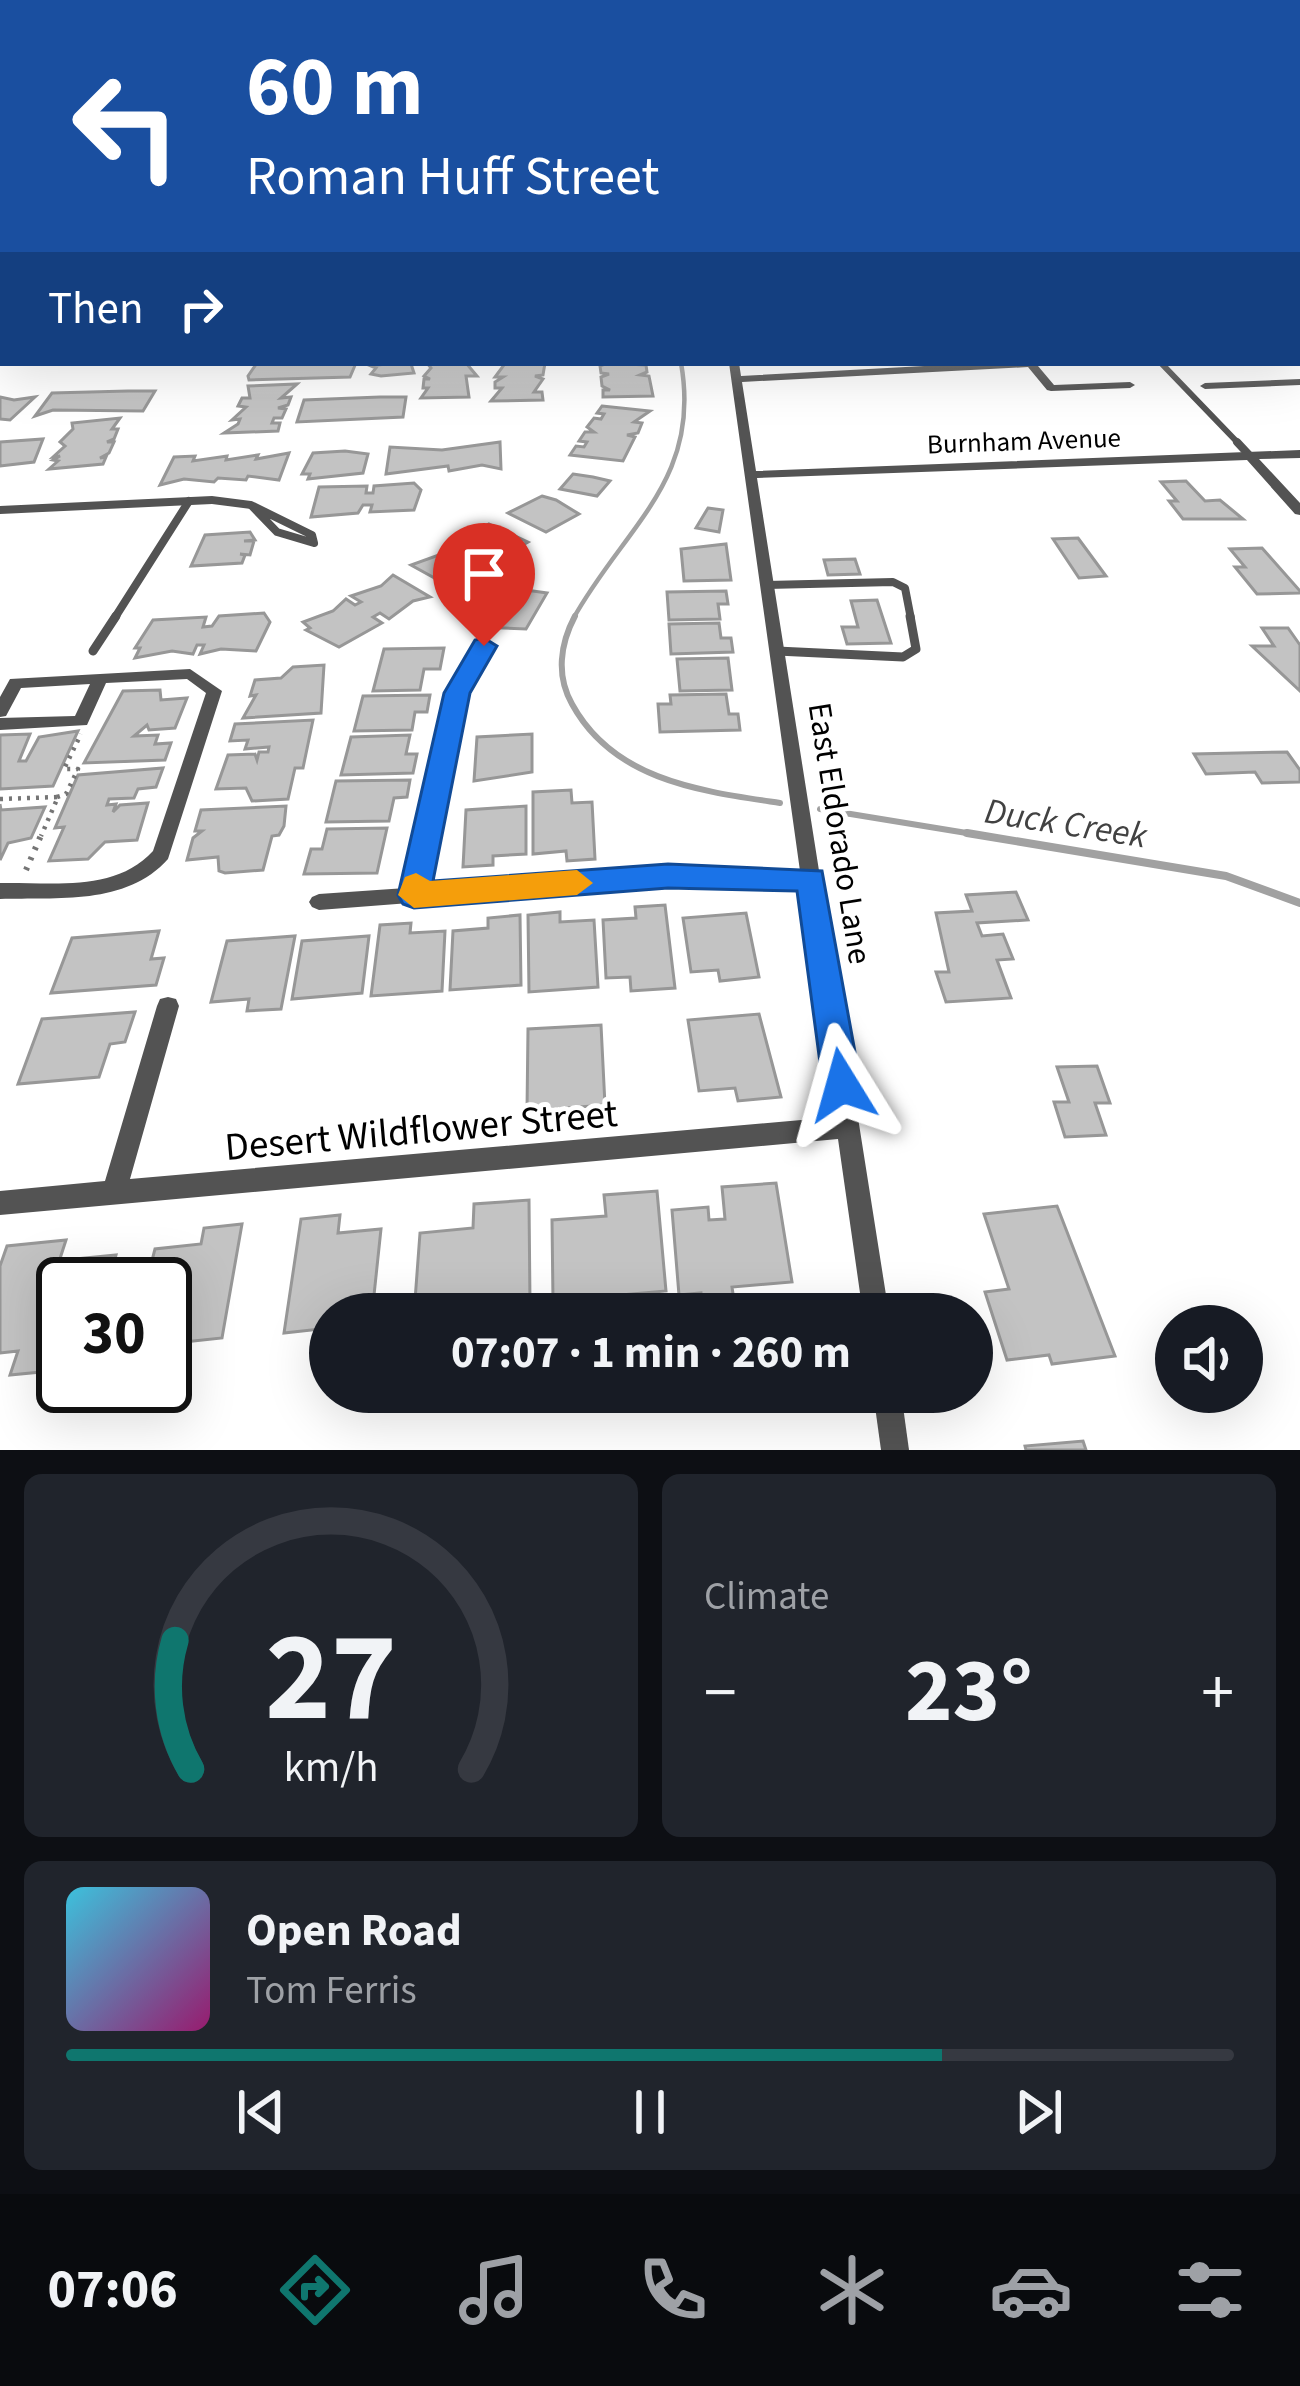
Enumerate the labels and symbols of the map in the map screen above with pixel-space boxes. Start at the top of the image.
street label: Burnham Avenue [926,419,1122,464]
pin [433,523,535,646]
street label: East Eldorado Lane [796,699,883,967]
water label: Duck Creek [981,785,1151,862]
position arrow [779,1022,905,1148]
street label: Desert Wildflower Street [222,1086,620,1176]
speed limit sign: 30 [36,1257,192,1413]

